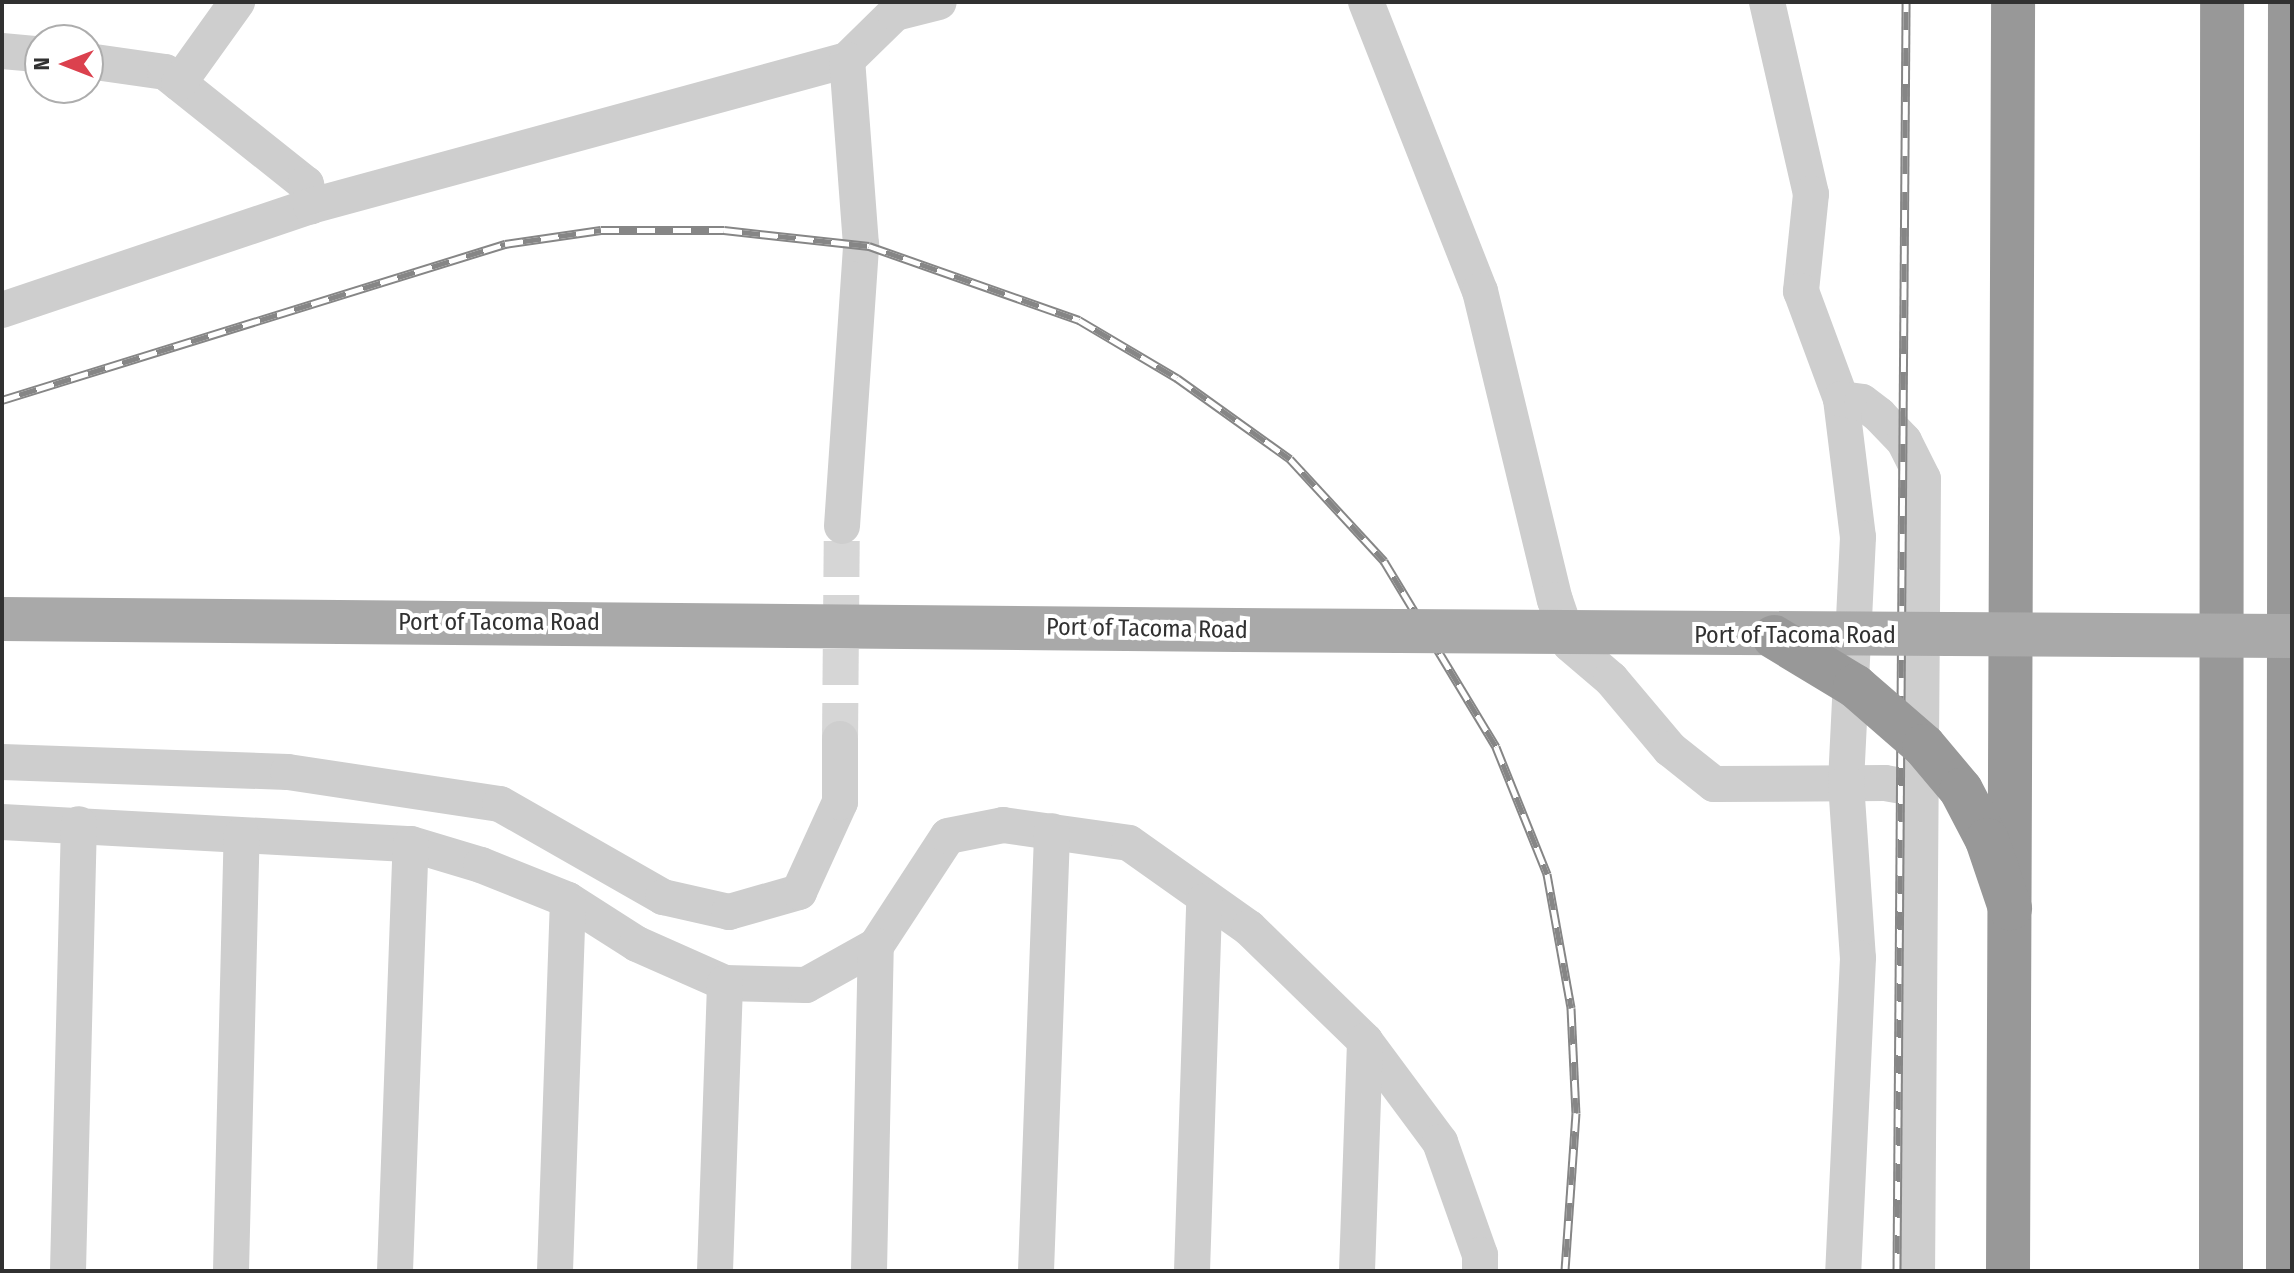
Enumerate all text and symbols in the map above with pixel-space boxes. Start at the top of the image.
north arrow [24,24,104,104]
text: N [28,57,55,71]
street label: Port of Tacoma Road [398,609,600,637]
street label: Port of Tacoma Road [1046,613,1248,645]
street label: Port of Tacoma Road [1694,622,1896,650]

